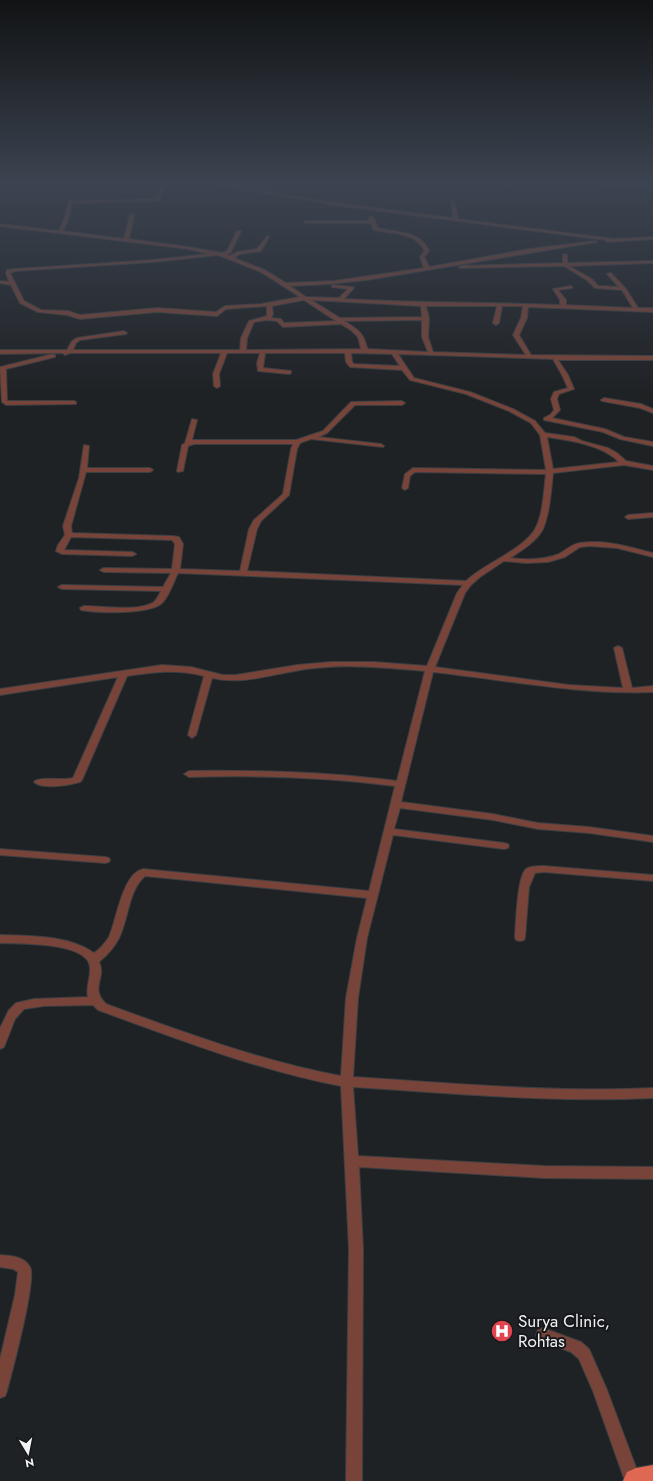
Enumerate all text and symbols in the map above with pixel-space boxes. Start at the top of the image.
place label: Surya Clinic, Rohtas [518,1309,610,1353]
hospital icon: Surya Clinic, Rohtas [489,1318,515,1344]
north arrow [8,1433,48,1473]
text: N [24,1454,35,1471]

